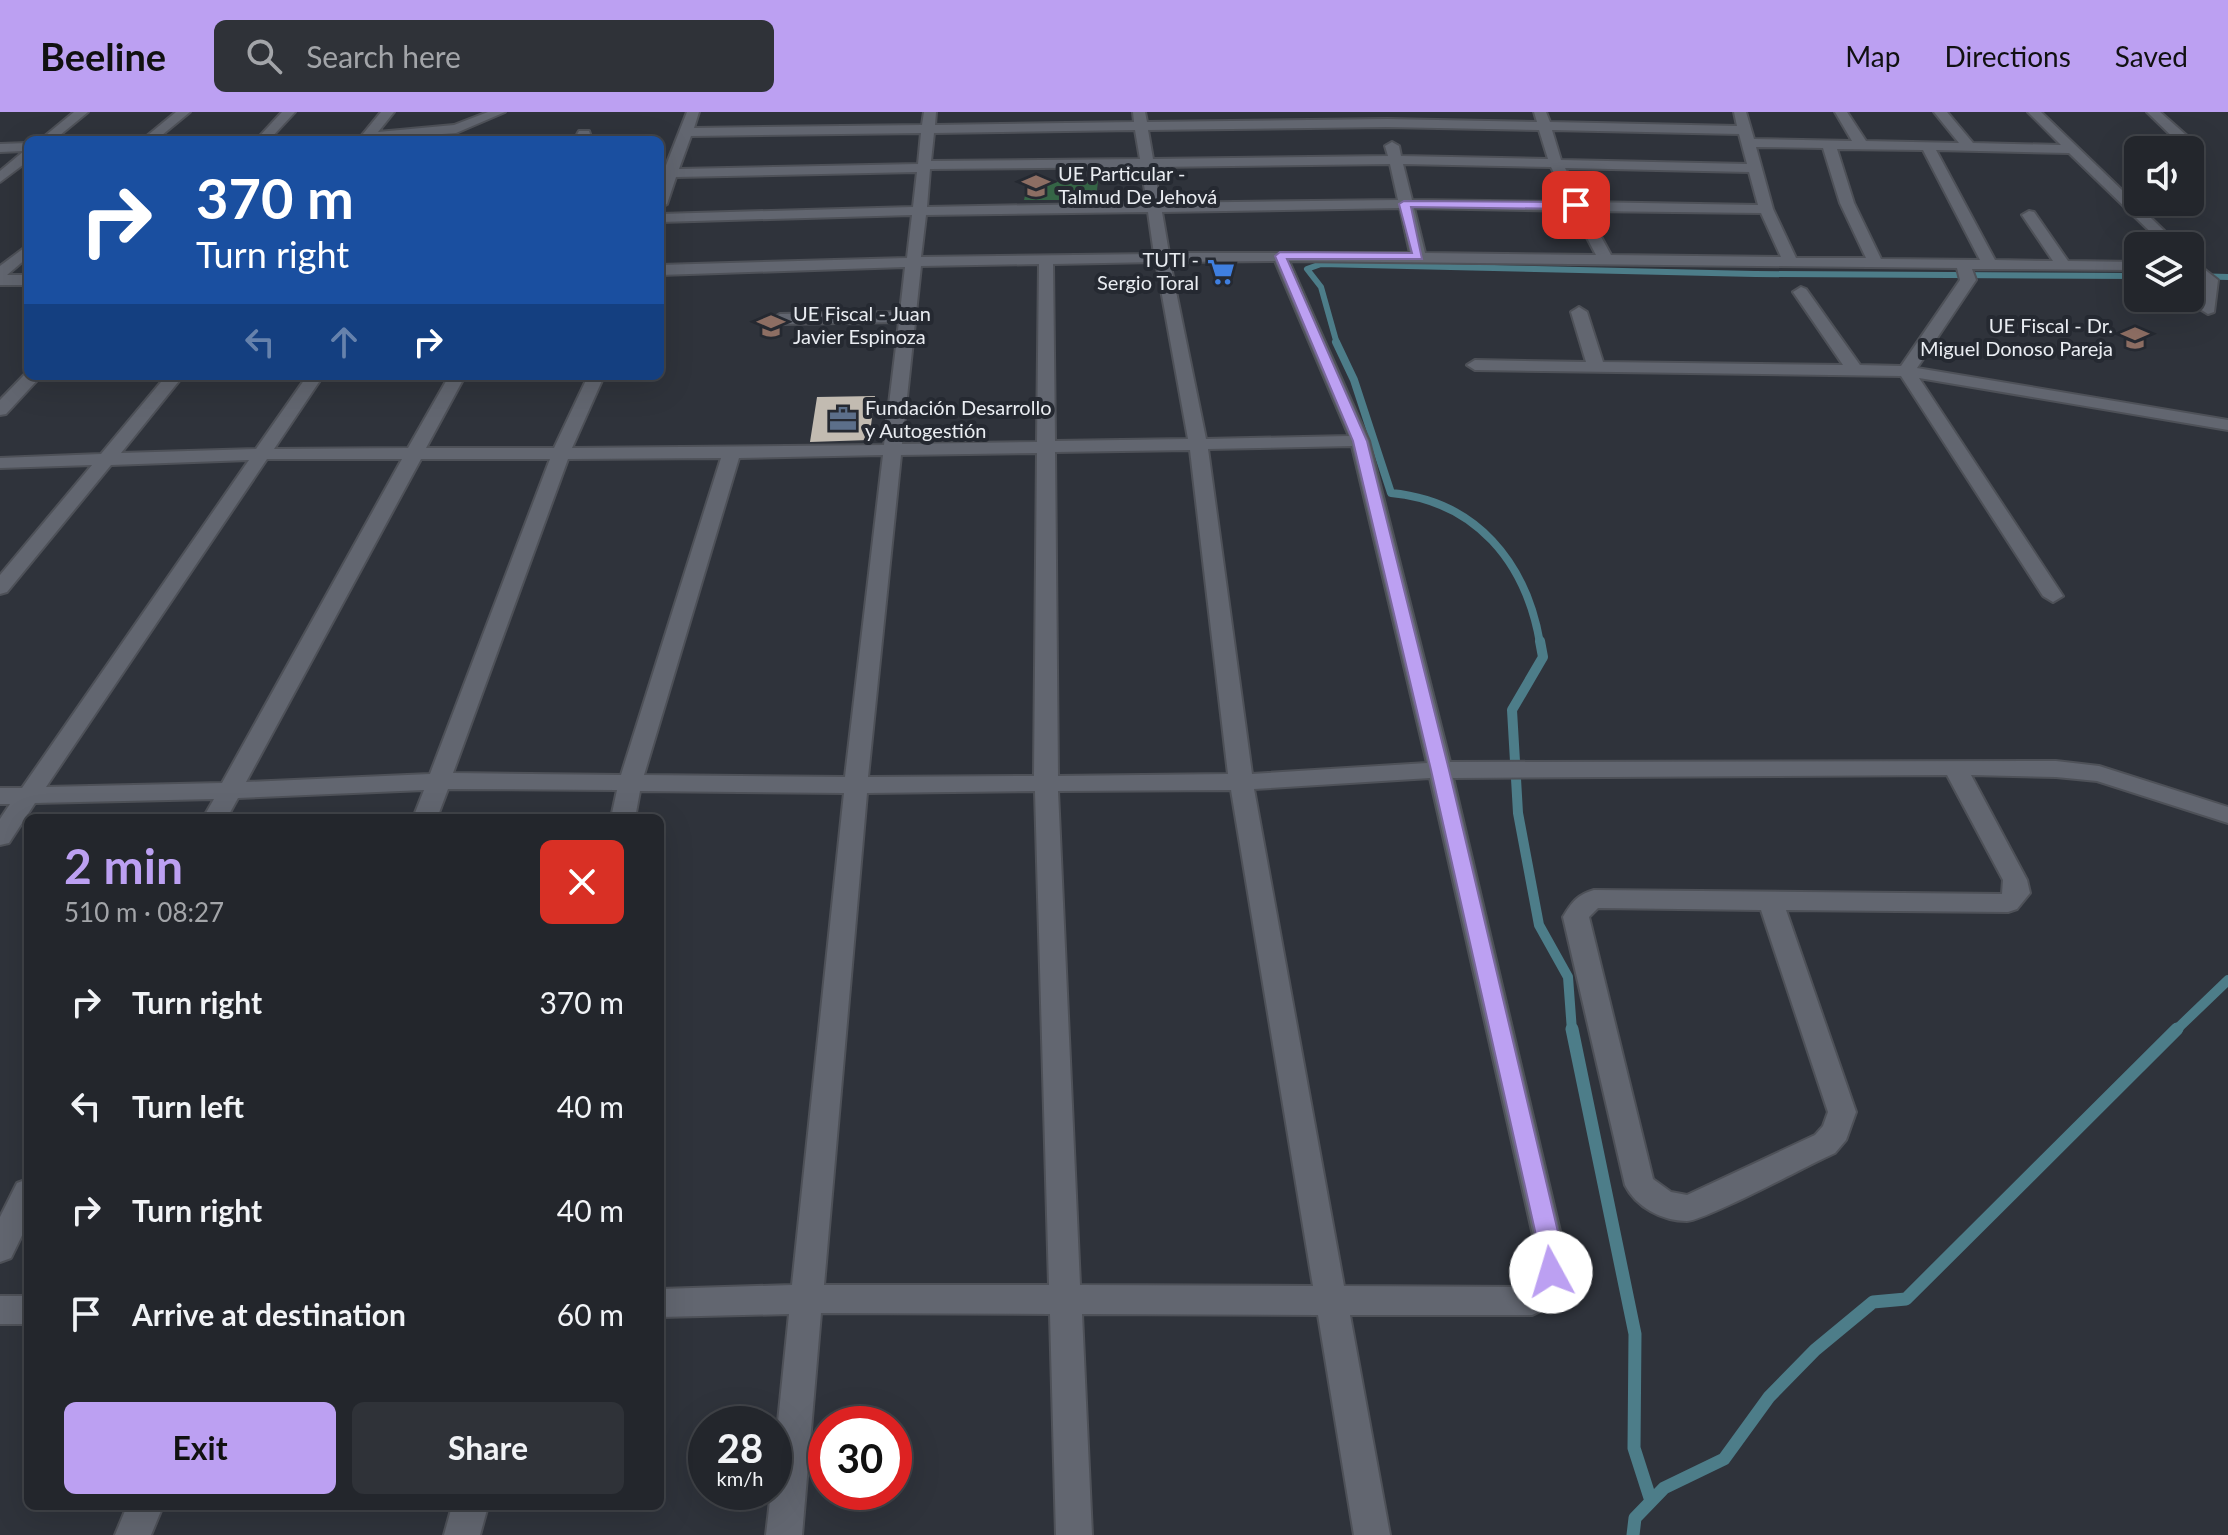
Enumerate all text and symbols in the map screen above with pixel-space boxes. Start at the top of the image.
search box [214,20,774,92]
text: Beeline [40,33,166,79]
icon: search [242,34,286,78]
text: Search here [306,38,461,74]
text: Map [1845,39,1900,73]
text: Directions [1944,39,2071,73]
text: Saved [2115,39,2188,73]
map controls [2124,136,2204,312]
button: sound [2124,136,2204,216]
place label: UE Particular - Talmud De Jehová [1058,161,1217,208]
text: 370 m [196,164,354,231]
icon: right [64,168,168,272]
school or university icon: UE Particular - Talmud De Jehová [1021,171,1051,201]
pin [1542,171,1610,239]
icon: arrive [1554,183,1598,227]
text: Turn right [196,232,349,276]
button: layers [2124,232,2204,312]
place label: TUTI - Sergio Toral [1097,247,1199,294]
supermarket icon: TUTI - Sergio Toral [1206,257,1236,287]
place label: UE Fiscal - Juan Javier Espinoza [793,301,931,348]
school or university icon: UE Fiscal - Juan Javier Espinoza [756,311,786,341]
place label: UE Fiscal - Dr. Miguel Donoso Pareja [1920,313,2113,360]
icon: left [238,320,282,364]
icon: ahead [322,320,366,364]
icon: right [406,320,450,364]
school or university icon: UE Fiscal - Dr. Miguel Donoso Pareja [2120,323,2150,353]
place label: Fundación Desarrollo y Autogestión [865,395,1051,442]
office icon: Fundación Desarrollo y Autogestión [828,404,858,434]
text: 2 min [64,837,183,894]
button: close [540,840,624,924]
text: 510 m · 08:27 [64,896,224,928]
icon: right [64,980,108,1024]
text: Turn right [132,984,262,1020]
text: 370 m [539,984,624,1020]
icon: left [64,1084,108,1128]
text: Turn left [132,1088,244,1124]
text: 40 m [557,1088,624,1124]
icon: right [64,1188,108,1232]
text: Turn right [132,1192,262,1228]
text: 40 m [557,1192,624,1228]
position arrow [1509,1230,1593,1314]
icon: arrive [64,1292,108,1336]
text: Arrive at destination [132,1296,406,1332]
text: 60 m [557,1296,624,1332]
button: Exit [64,1402,336,1494]
button: Share [352,1402,624,1494]
speed limit sign: 30 [808,1406,912,1510]
text: 28 [717,1424,763,1472]
text: km/h [717,1466,763,1490]

